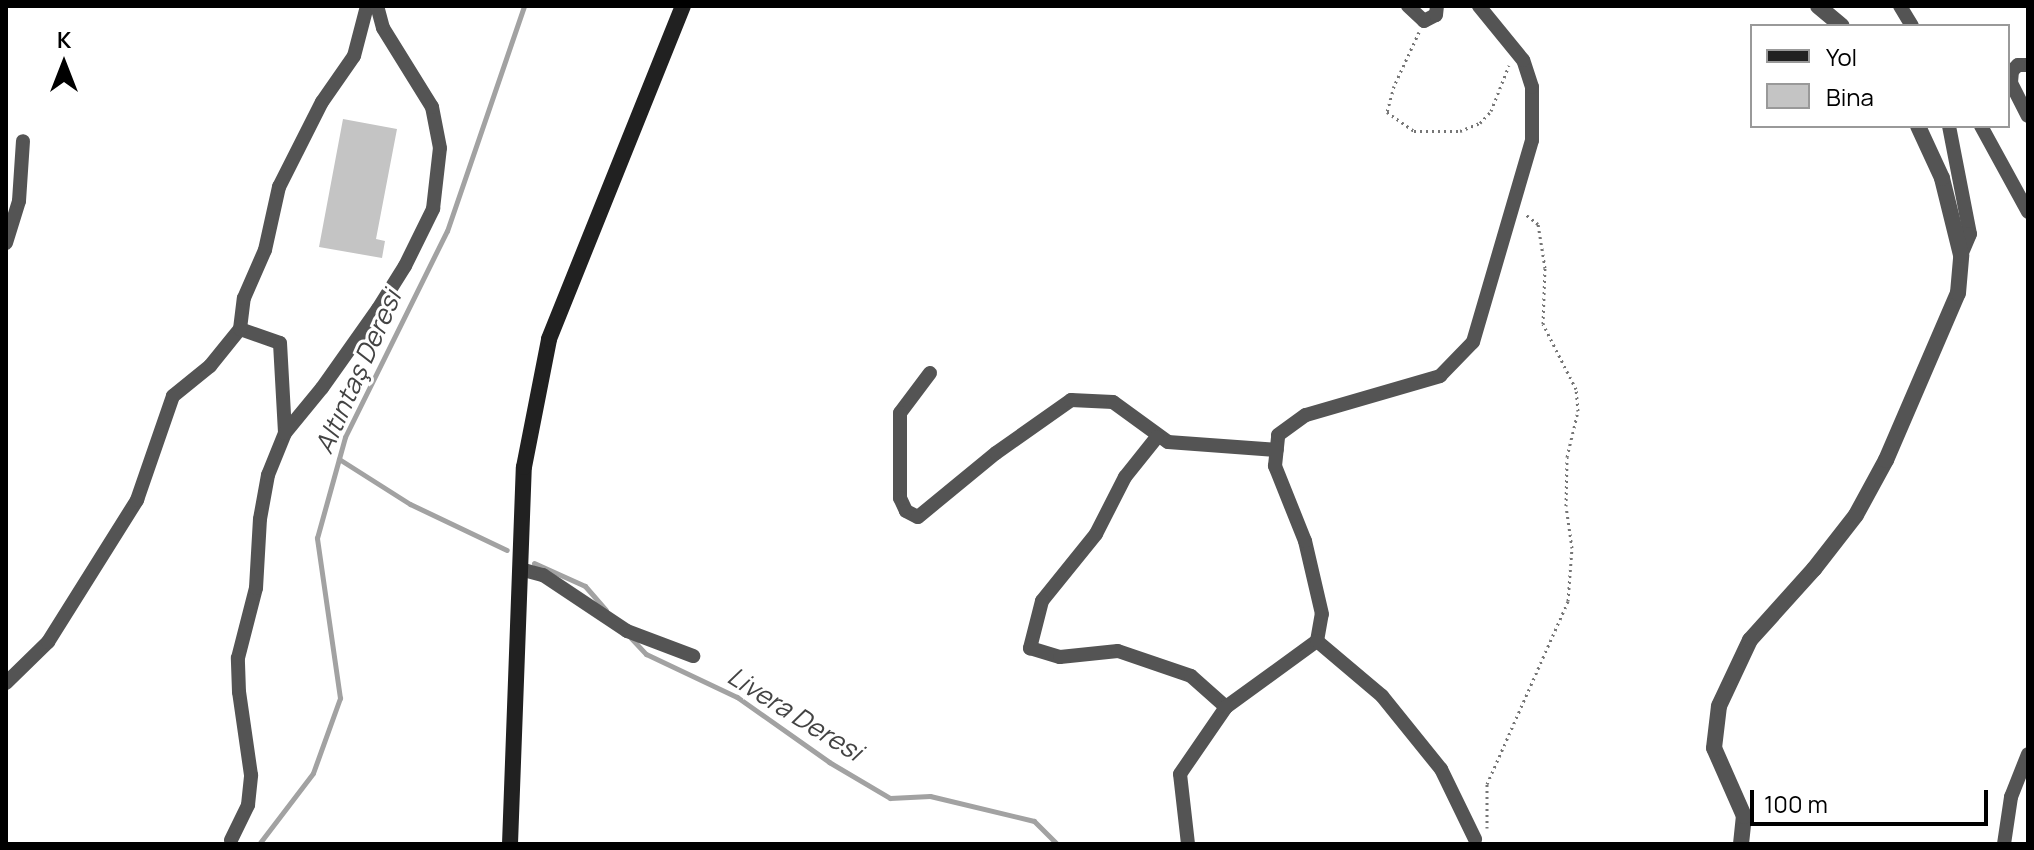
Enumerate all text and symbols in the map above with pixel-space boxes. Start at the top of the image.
north arrow [24,24,104,104]
legend [1750,24,2010,128]
text: K [57,25,71,55]
text: Yol [1826,40,1857,73]
text: Bina [1826,80,1874,113]
water label: Altıntaş Deresi [308,286,408,458]
water label: Livera Deresi [722,660,868,768]
scale bar [1754,774,1992,824]
text: 100 m [1764,787,1828,820]

